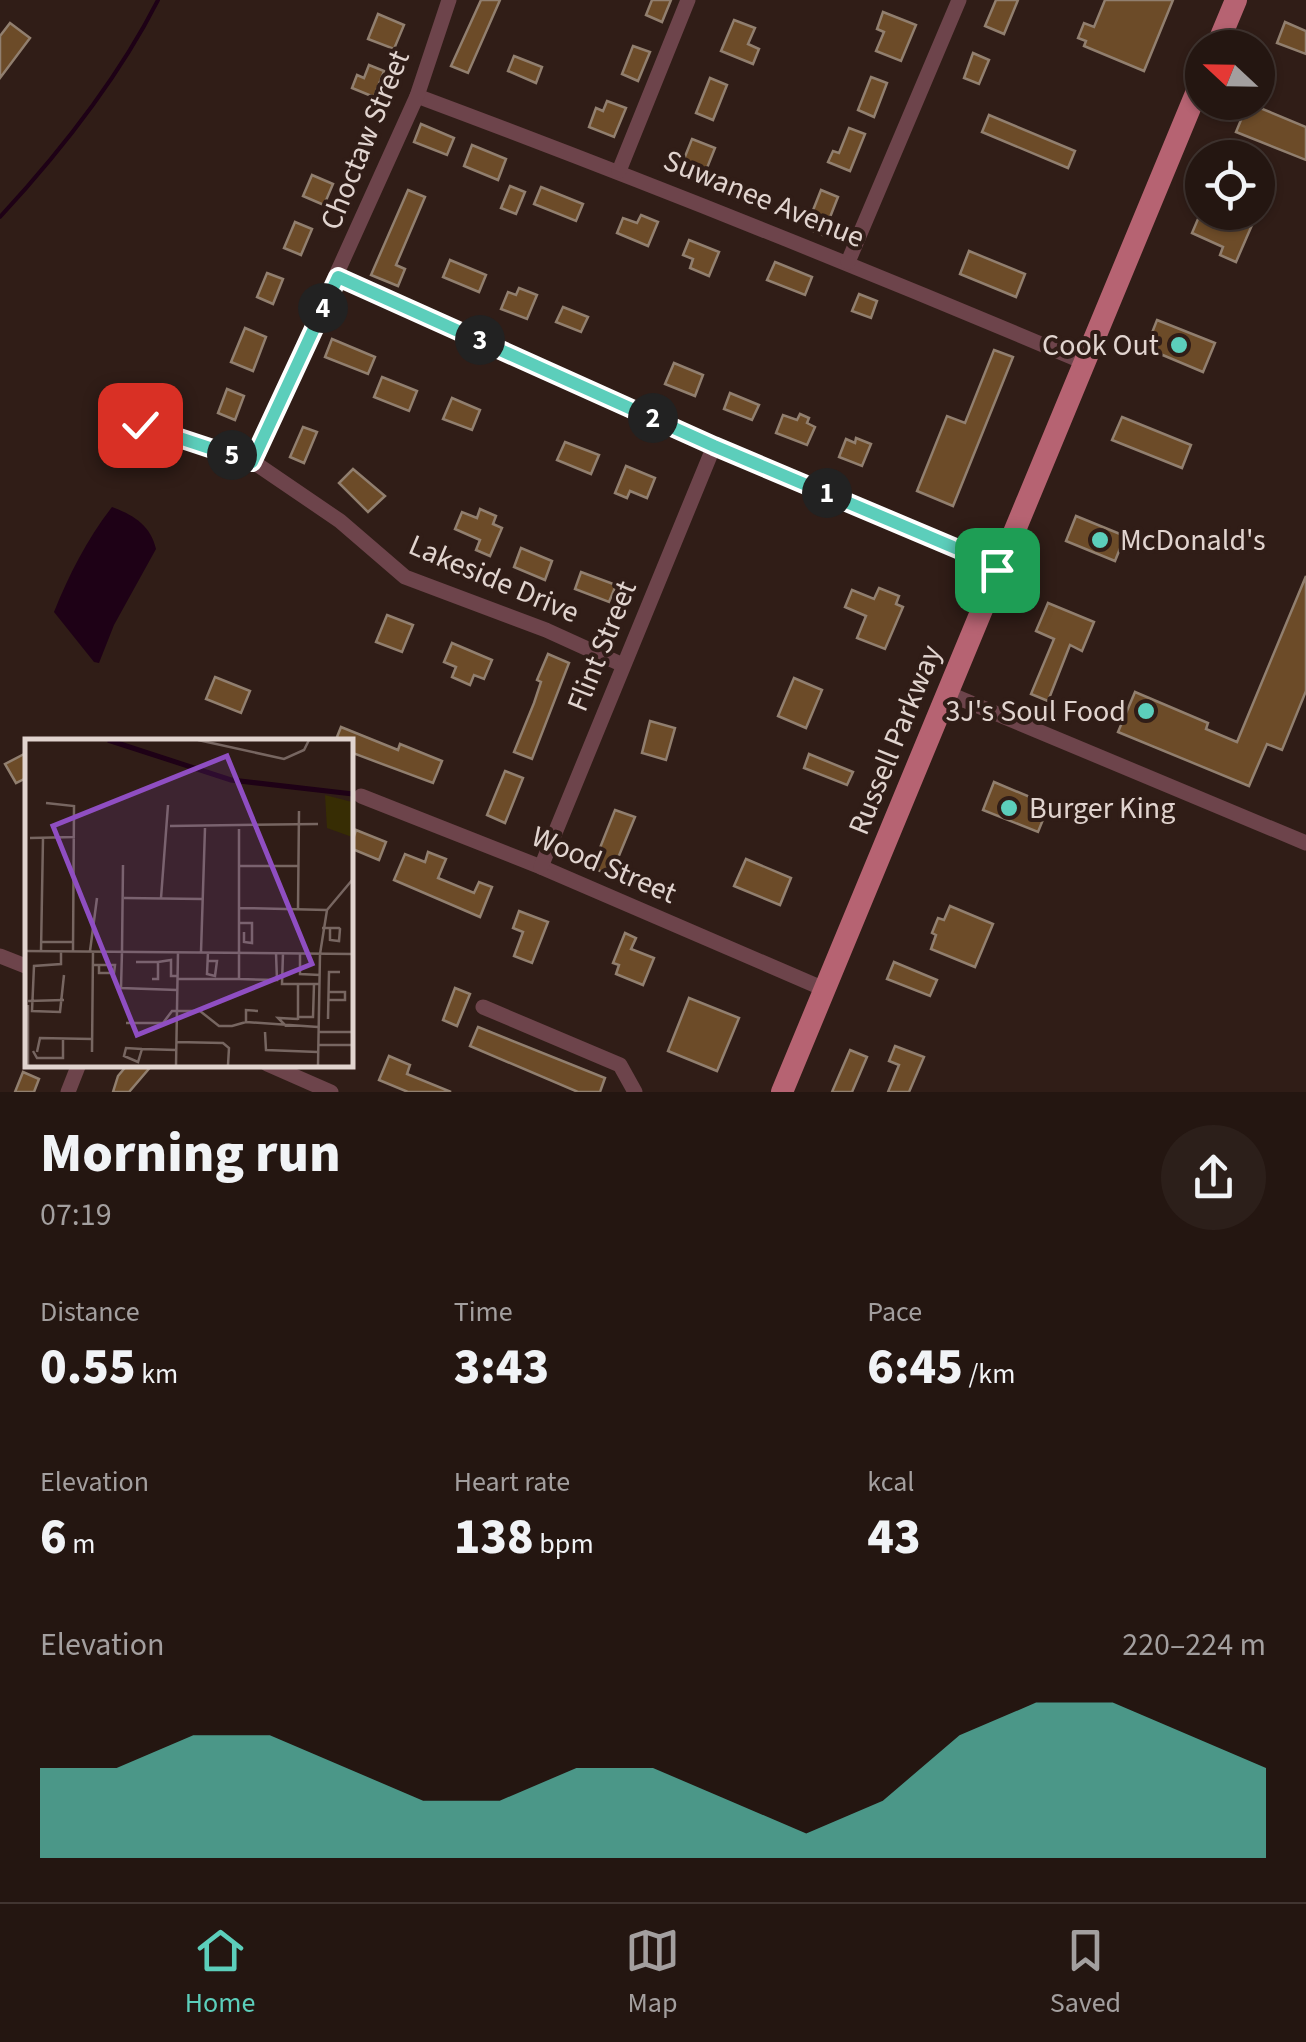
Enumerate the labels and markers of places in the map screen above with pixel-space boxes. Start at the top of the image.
pin: 4 [298,283,348,333]
pin: 3 [455,315,505,365]
place label: Cook Out [1042,324,1159,367]
marker: Cook Out [1168,334,1190,356]
pin [98,383,183,468]
pin: 2 [628,393,678,443]
pin: 5 [207,430,257,480]
pin: 1 [802,468,852,518]
place label: McDonald's [1120,519,1265,562]
pin [955,528,1040,613]
marker: McDonald's [1089,529,1111,551]
place label: 3J's Soul Food [945,690,1126,733]
marker: 3J's Soul Food [1135,700,1157,722]
place label: Burger King [1029,787,1175,830]
marker: Burger King [998,797,1020,819]

